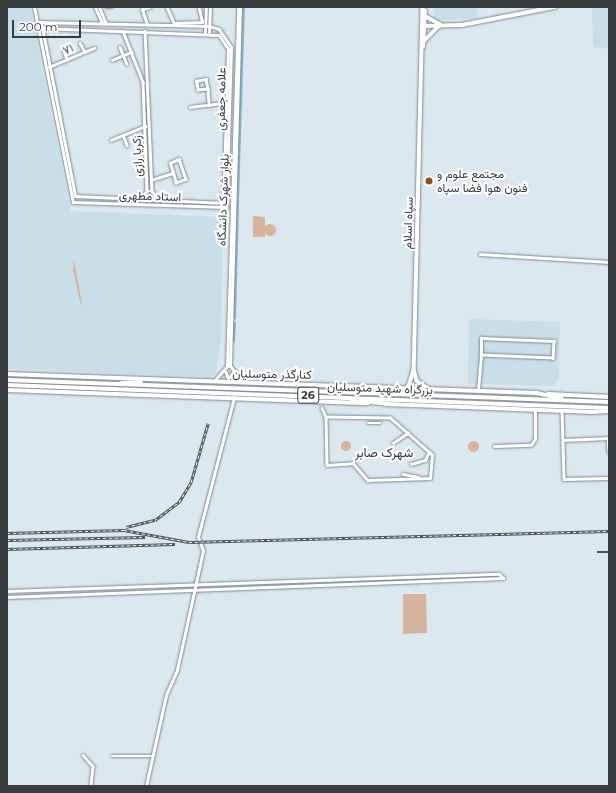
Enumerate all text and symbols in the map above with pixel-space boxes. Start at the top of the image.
scale bar [14,12,83,38]
text: 200 m [19,19,58,34]
street label: ۷۱ [60,40,76,58]
street label: علامه جعفری [213,67,229,131]
street label: زکریا رازی [129,135,145,177]
street label: بلوار شهرک دانشگاه [214,154,232,246]
place label: مجتمع علوم و فنون هوا فضا سپاه [437,167,527,195]
marker: مجتمع علوم و فنون هوا فضا سپاه [424,176,434,186]
street label: استاد مطهری [119,188,181,204]
street label: سپاه اسلام [400,197,416,249]
street label: کنارگذر متوسلیان [232,366,312,382]
street label: بزرگراه شهید متوسلیان [327,379,433,397]
road number: 26 [297,386,319,404]
district label: شهرک صابر [355,444,413,460]

